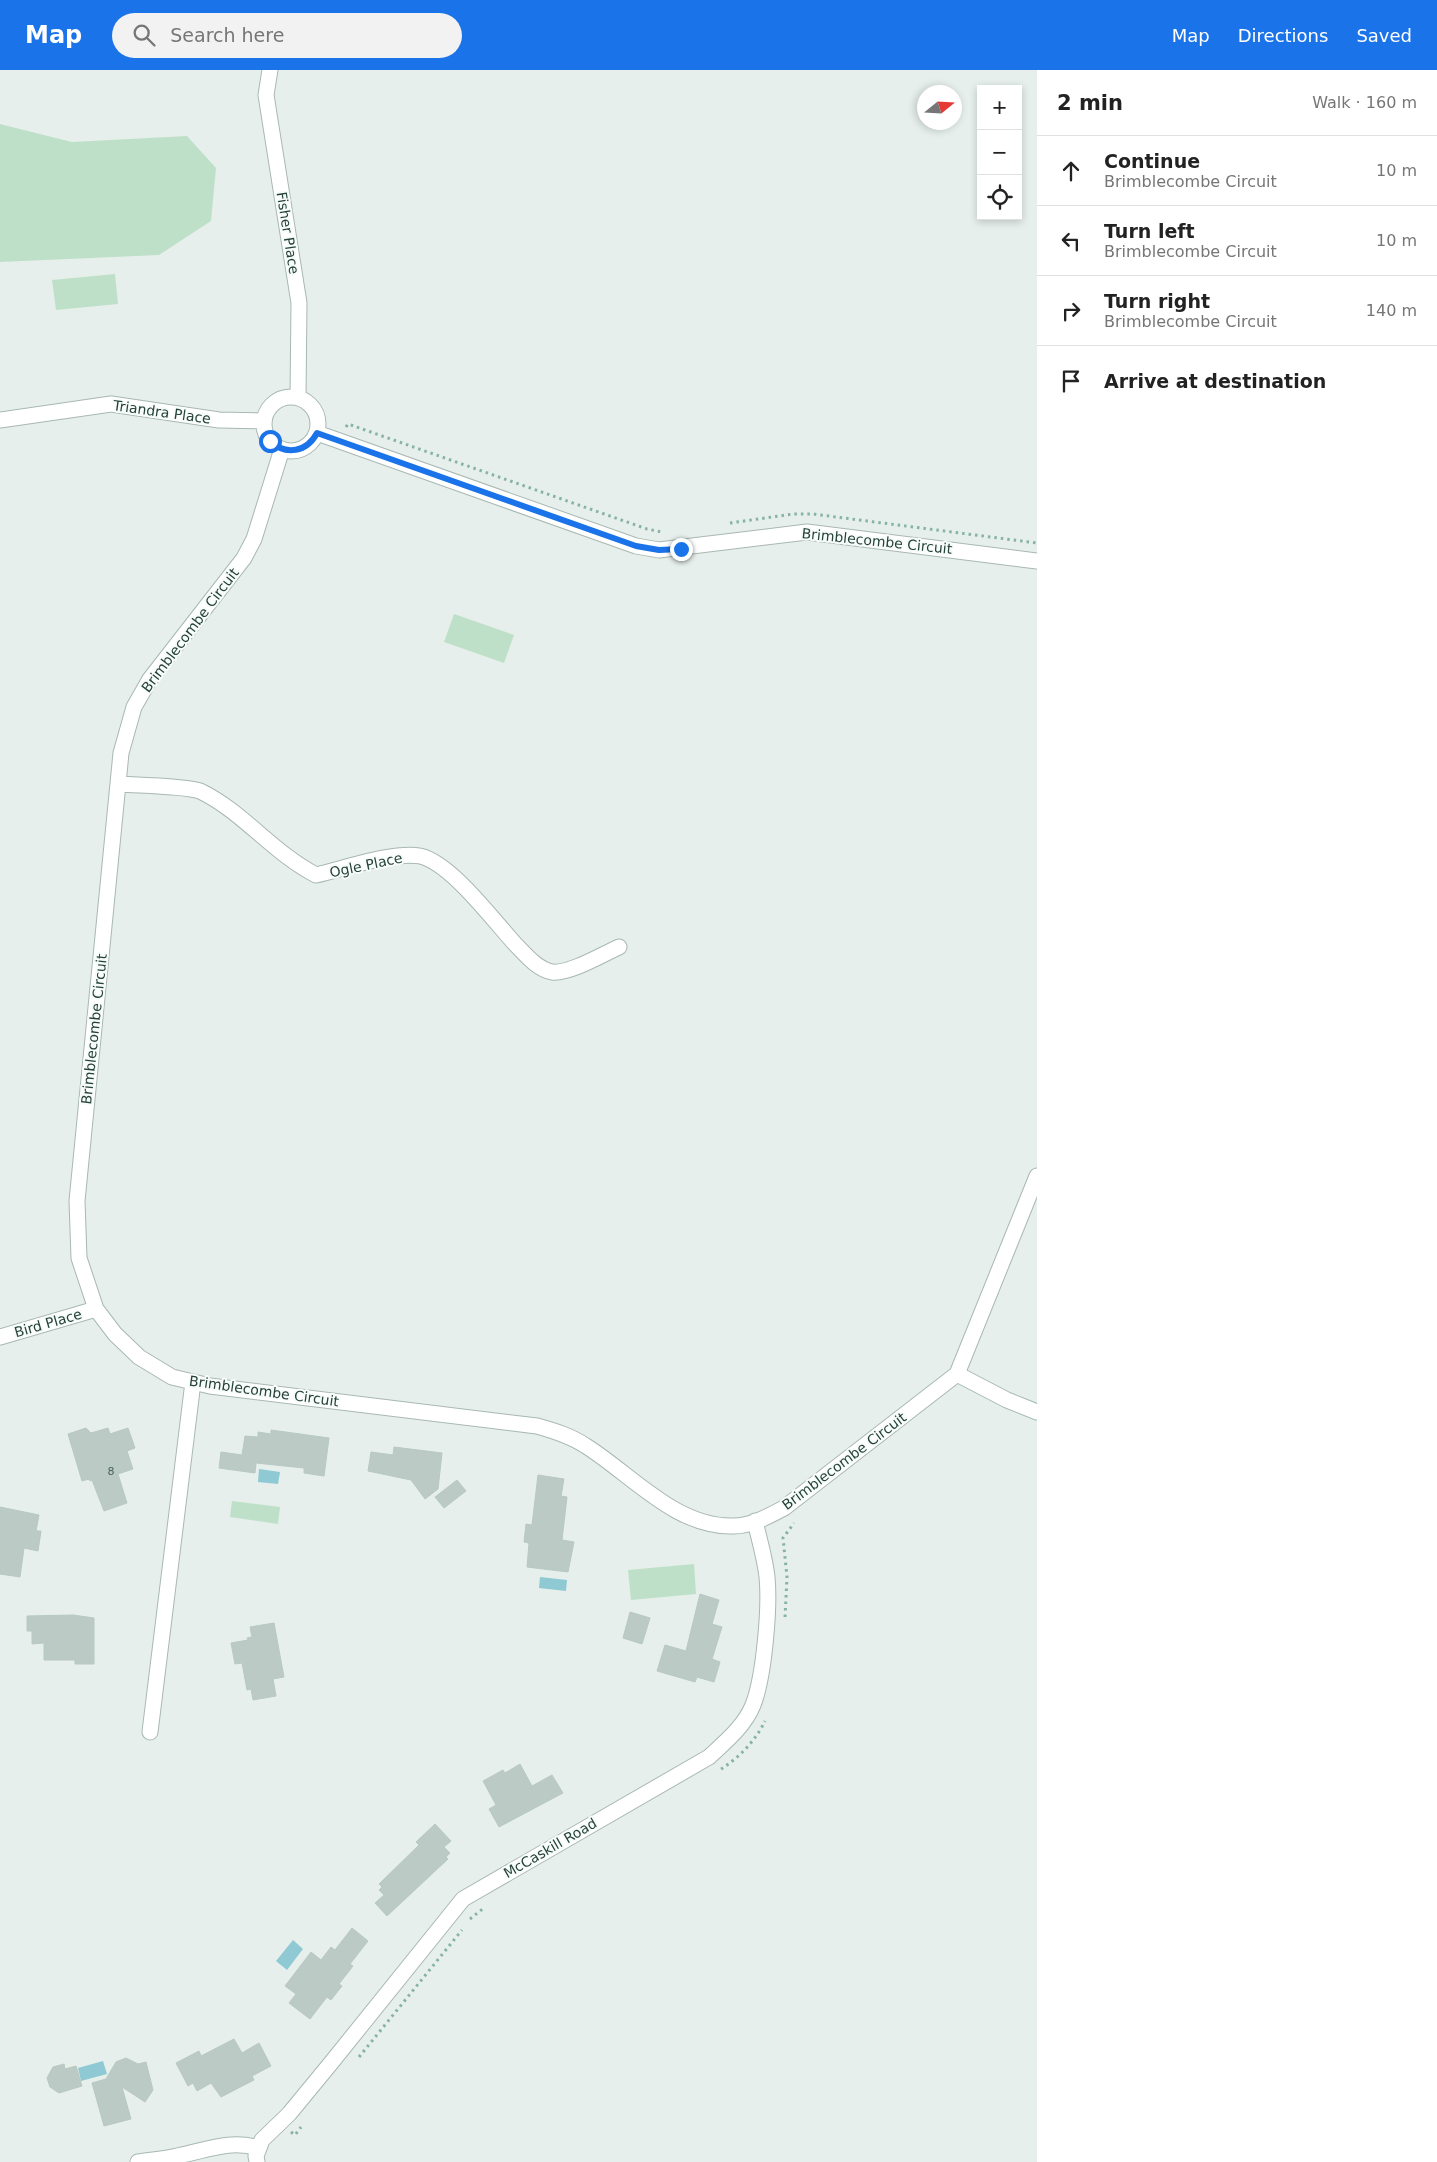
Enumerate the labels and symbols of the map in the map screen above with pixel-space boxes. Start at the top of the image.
north arrow [917,85,962,130]
street label: Fisher Place [274,191,302,275]
street label: Triandra Place [111,397,212,427]
route start [259,430,282,453]
street label: Brimblecombe Circuit [801,525,954,557]
route end [670,538,693,561]
street label: Brimblecombe Circuit [138,564,242,695]
street label: Ogle Place [328,849,404,881]
street label: Brimblecombe Circuit [78,952,110,1105]
street label: Bird Place [12,1306,84,1340]
street label: Brimblecombe Circuit [188,1373,340,1410]
street label: Brimblecombe Circuit [779,1409,910,1513]
house number: 8 [108,1465,115,1478]
street label: McCaskill Road [501,1815,599,1881]

